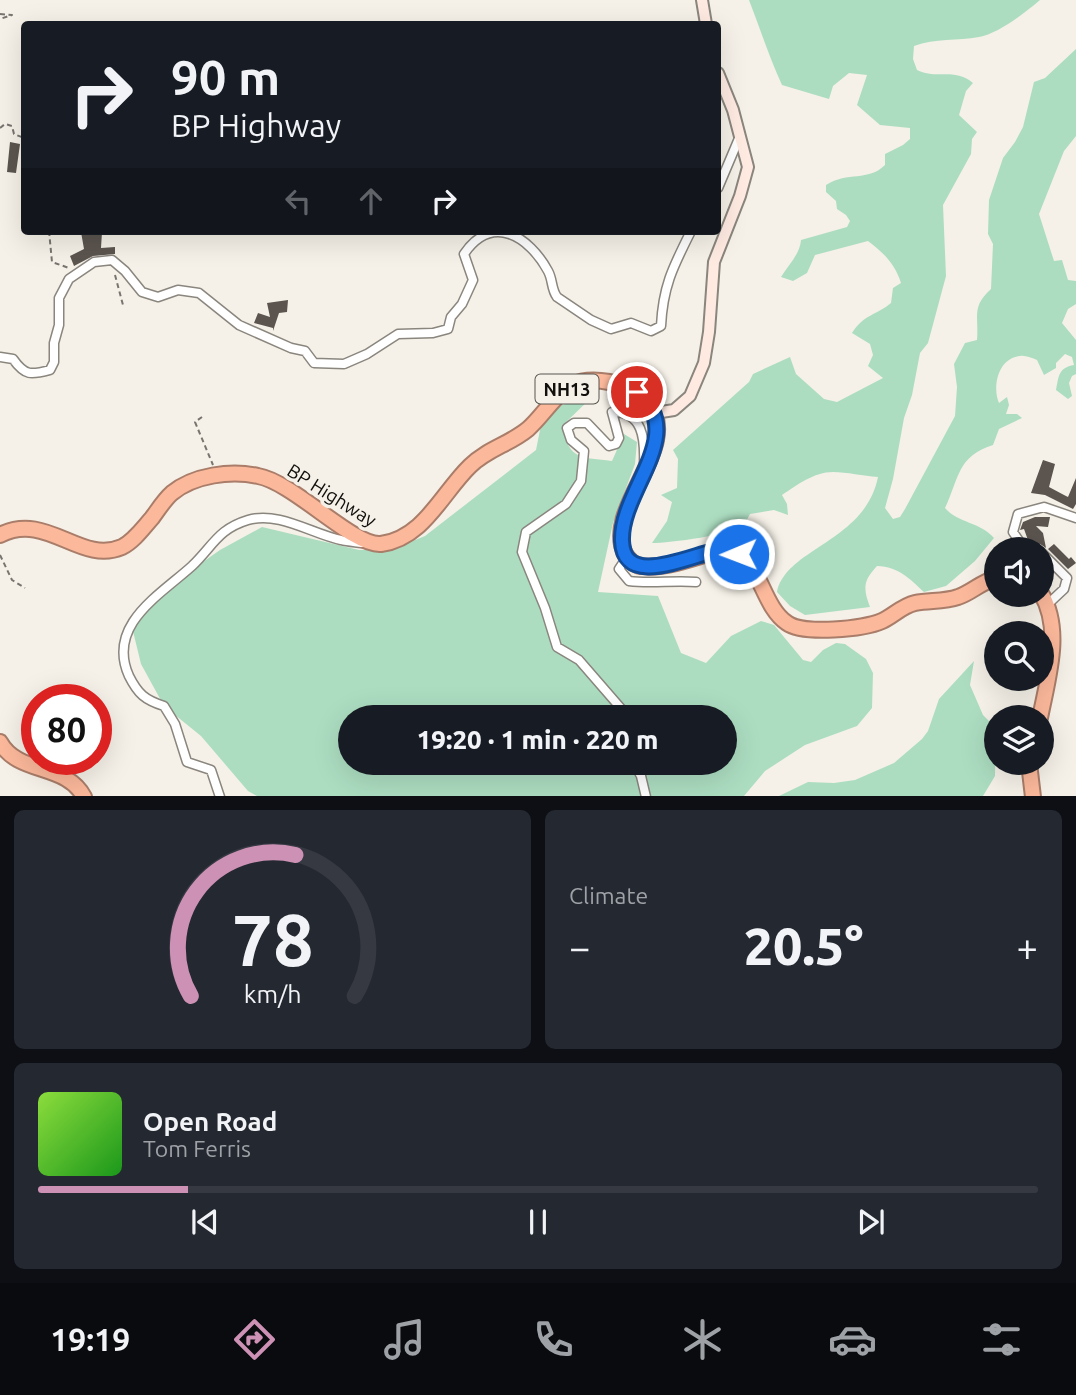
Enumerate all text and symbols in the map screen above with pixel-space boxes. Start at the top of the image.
icon: right [56,49,147,140]
text: 90 m [171,49,280,104]
text: BP Highway [171,107,341,143]
icon: left [279,182,317,220]
icon: ahead [352,182,390,220]
icon: right [425,182,463,220]
pin [607,362,667,422]
icon: arrive [618,373,656,411]
road number: NH13 [536,374,598,404]
street label: BP Highway [283,459,381,531]
position arrow [702,517,776,591]
map controls [984,537,1054,775]
button: sound [984,537,1054,607]
button: search [984,621,1054,691]
speed limit sign: 80 [21,684,112,775]
button: layers [984,705,1054,775]
text: 19:20 · 1 min · 220 m [417,725,658,754]
text: Climate [569,883,648,908]
text: 78 [231,898,314,980]
text: 20.5° [744,917,863,975]
text: − [569,926,590,968]
text: + [1017,926,1038,968]
text: km/h [244,979,301,1007]
text: Open Road [143,1107,277,1136]
text: Tom Ferris [143,1136,251,1161]
icon: previous [186,1203,224,1241]
icon: pause [519,1203,557,1241]
icon: next [852,1203,890,1241]
icon: directions [230,1315,279,1364]
icon: music [380,1315,429,1364]
icon: phone [529,1315,578,1364]
icon: climate [678,1315,727,1364]
icon: car [828,1315,877,1364]
icon: filters [977,1315,1026,1364]
text: 19:19 [50,1321,130,1357]

